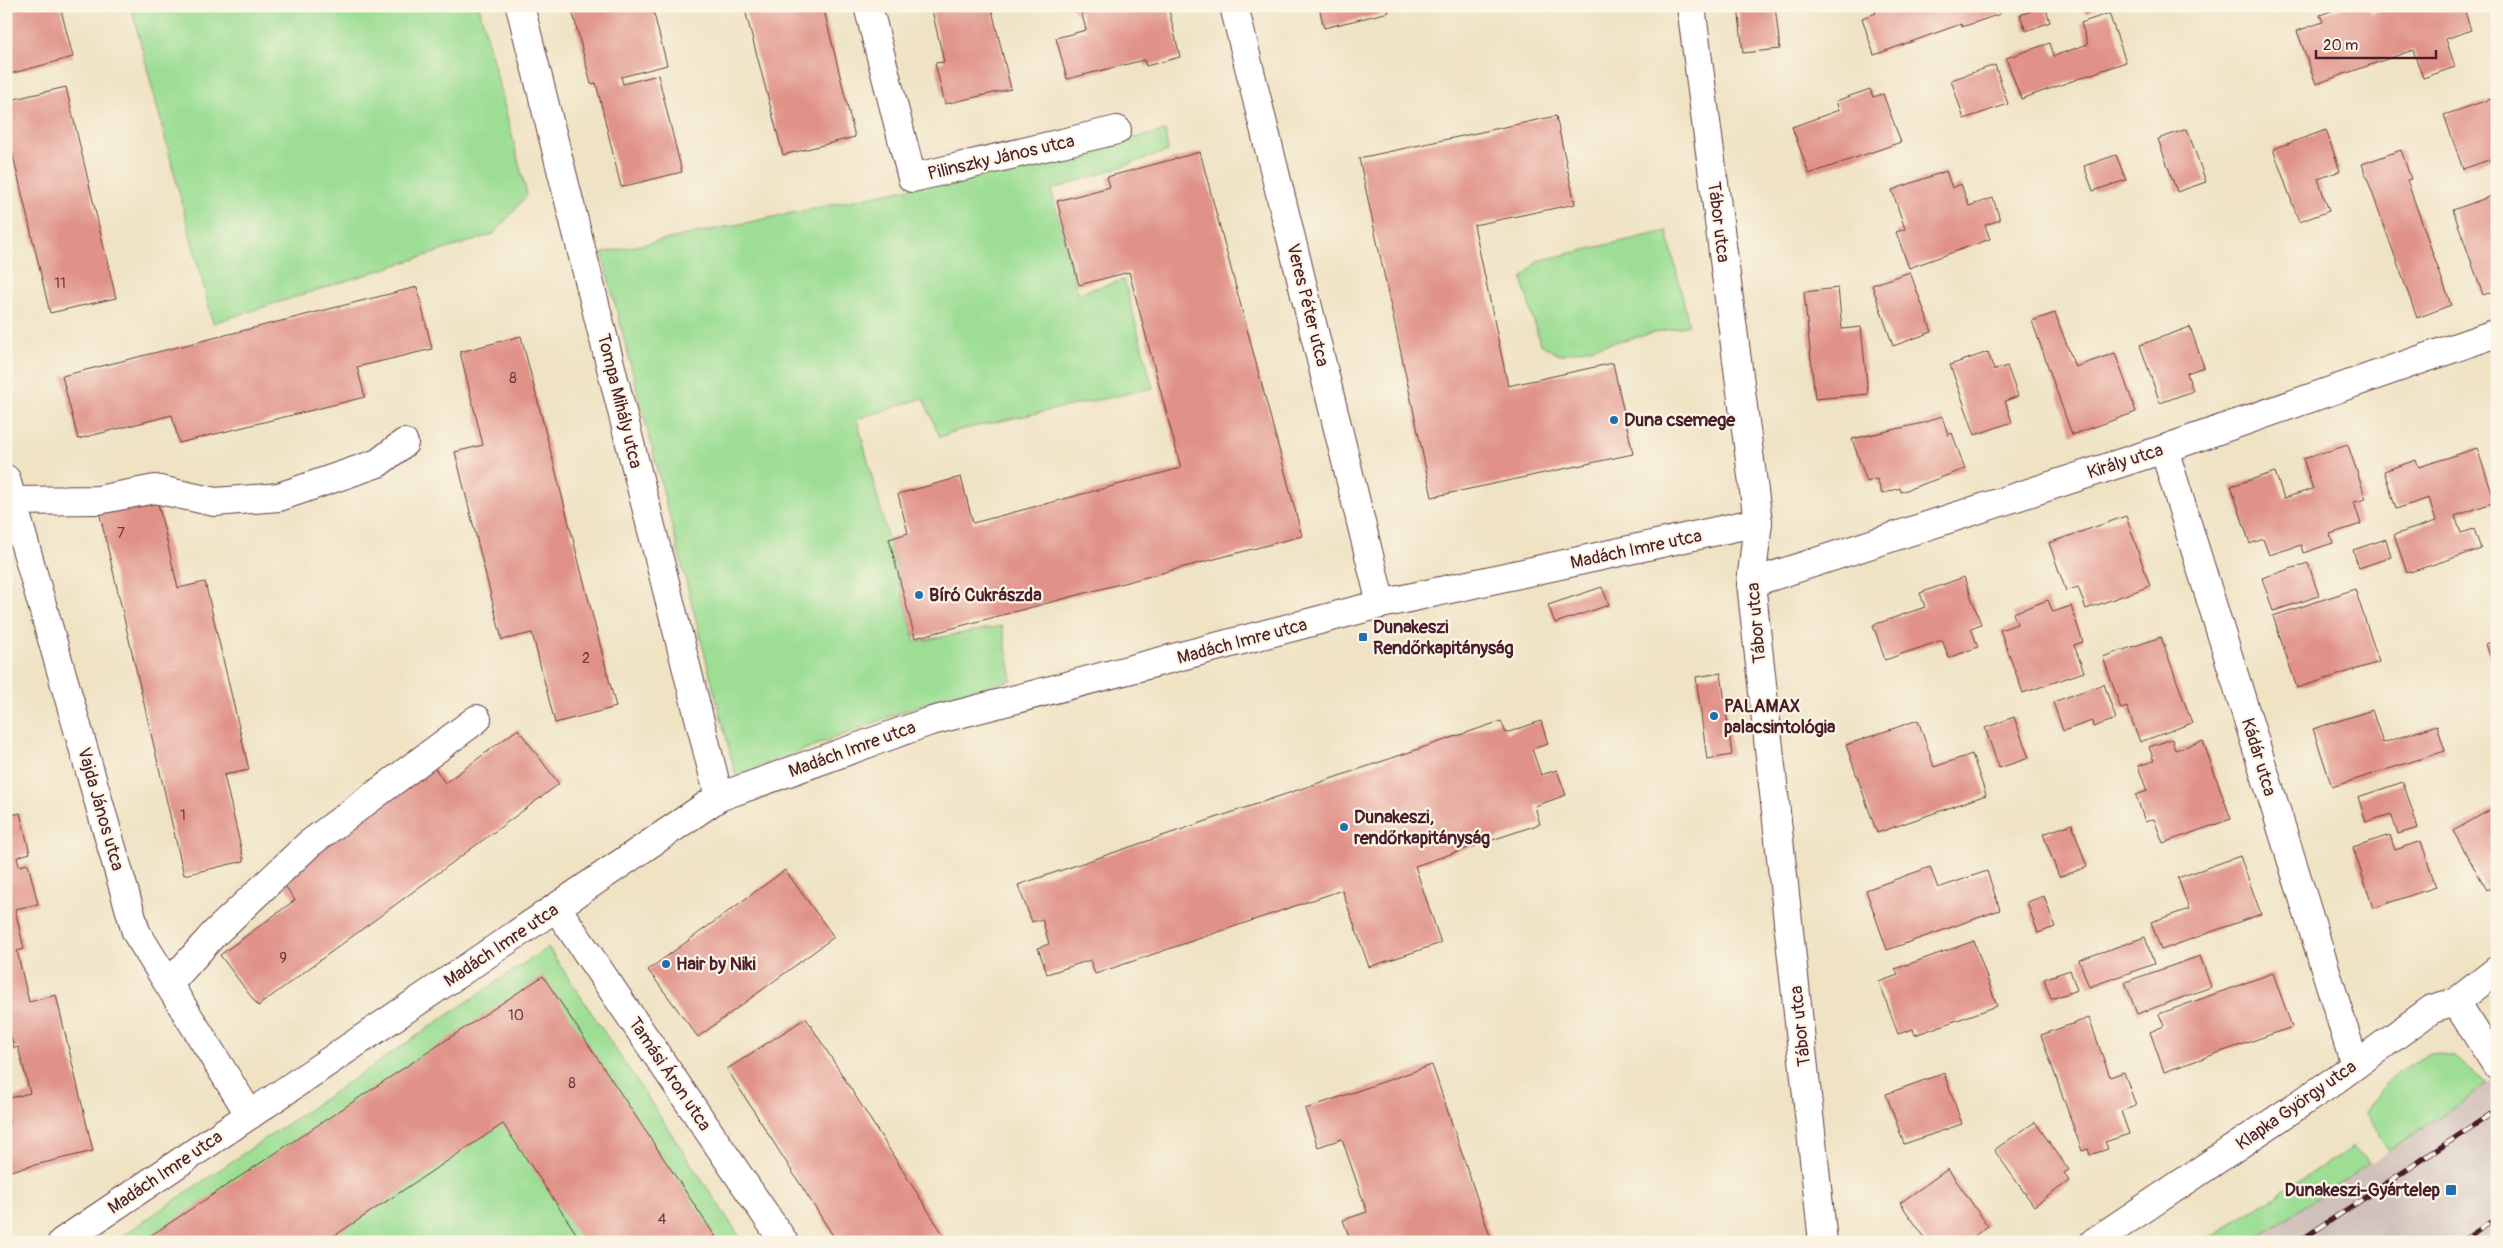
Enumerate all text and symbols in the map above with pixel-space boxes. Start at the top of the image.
scale bar [2316,28,2436,60]
text: 20 m [2323,36,2358,55]
street label: Pilinszky János utca [926,129,1077,186]
street label: Tábor utca [1702,180,1735,264]
street label: Veres Péter utca [1281,241,1334,369]
house number: 11 [54,274,66,293]
street label: Tompa Mihály utca [592,331,647,471]
house number: 8 [509,369,517,388]
place label: Duna csemege [1624,409,1736,432]
marker: Duna csemege [1608,414,1620,426]
street label: Király utca [2084,438,2166,485]
house number: 7 [117,524,125,543]
street label: Madách Imre utca [1568,524,1704,575]
street label: Tábor utca [1742,582,1771,664]
place label: Bíró Cukrászda [929,584,1042,607]
marker: Bíró Cukrászda [913,589,925,601]
street label: Madách Imre utca [1175,613,1310,670]
place label: Dunakeszi Rendőrkapitányság [1373,616,1513,660]
marker: Dunakeszi Rendőrkapitányság [1357,631,1369,643]
house number: 2 [582,649,590,668]
place label: PALAMAX palacsintológia [1724,695,1836,739]
marker: PALAMAX palacsintológia [1708,710,1720,722]
street label: Kádár utca [2236,715,2281,799]
street label: Madách Imre utca [785,716,919,783]
street label: Vajda János utca [72,745,129,874]
house number: 1 [180,806,186,825]
place label: Dunakeszi, rendőrkapitányság [1354,806,1490,850]
marker: Dunakeszi, rendőrkapitányság [1338,821,1350,833]
street label: Madách Imre utca [439,898,563,992]
house number: 9 [279,949,287,968]
place label: Hair by Niki [676,953,756,976]
marker: Hair by Niki [660,958,672,970]
street label: Tábor utca [1785,984,1816,1067]
house number: 10 [508,1006,524,1025]
street label: Tamási Áron utca [623,1013,716,1136]
street label: Klapka György utca [2231,1055,2361,1156]
house number: 8 [568,1074,576,1093]
street label: Madách Imre utca [103,1125,227,1219]
place label: Dunakeszi-Gyártelep [2285,1179,2441,1202]
marker: Dunakeszi-Gyártelep [2444,1183,2458,1197]
house number: 4 [658,1210,667,1229]

